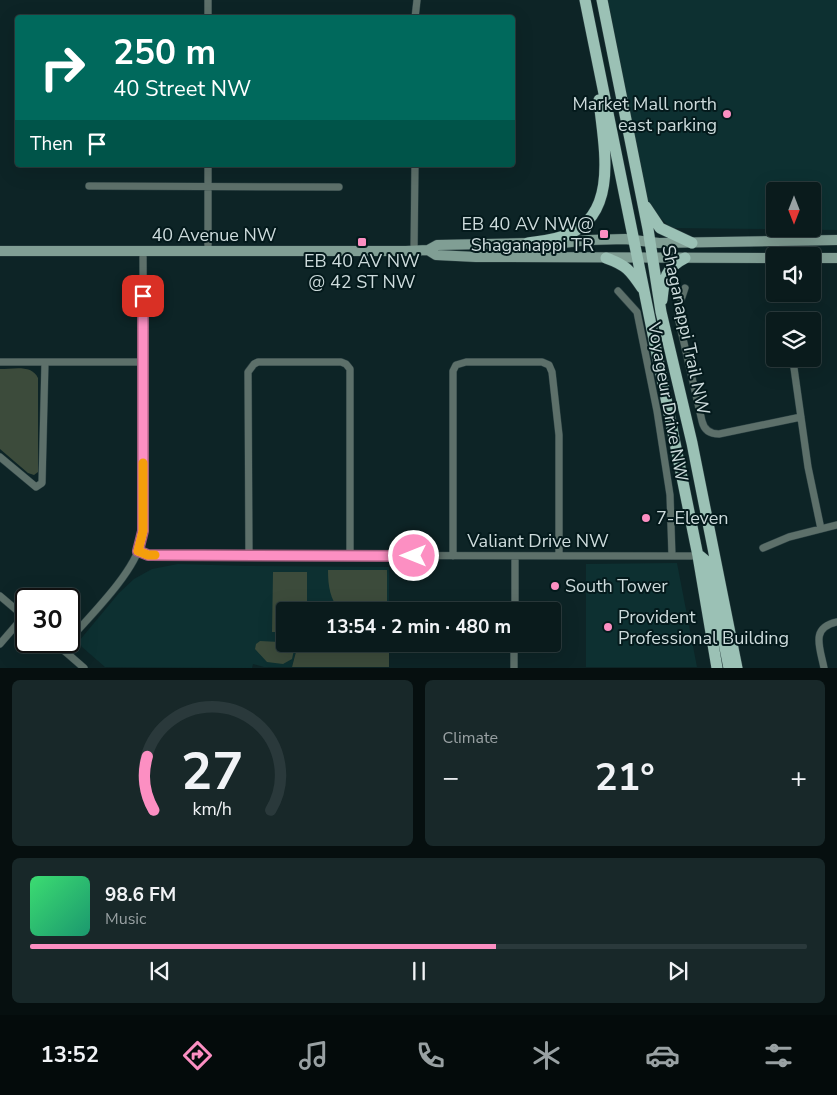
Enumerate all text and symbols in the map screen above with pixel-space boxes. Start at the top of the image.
text: 250 m [113,29,216,76]
icon: right [30,35,95,100]
text: 40 Street NW [113,74,251,104]
place label: Market Mall north east parking [572,92,717,137]
marker: Market Mall north east parking [721,108,733,120]
icon: arrive [83,130,111,158]
text: Then [30,131,73,157]
north arrow [766,182,821,238]
map controls [766,182,821,367]
place label: EB 40 AV NW@ Shaganappi TR [461,212,594,257]
street label: 40 Avenue NW [151,223,277,247]
marker: EB 40 AV NW@ Shaganappi TR [598,228,610,240]
marker: EB 40 AV NW @ 42 ST NW [356,236,368,248]
street label: Shaganappi Trail NW [656,243,716,417]
button: sound [766,247,821,302]
place label: EB 40 AV NW @ 42 ST NW [304,249,420,294]
pin [122,275,164,317]
icon: arrive [129,282,157,310]
button: layers [766,312,821,367]
street label: Voyageur Drive NW [642,319,694,484]
place label: 7-Eleven [656,506,729,530]
marker: 7-Eleven [640,512,652,524]
position arrow [387,529,439,581]
street label: Valiant Drive NW [466,529,609,553]
place label: South Tower [565,574,668,598]
marker: South Tower [549,580,561,592]
speed limit sign: 30 [15,588,80,653]
place label: Provident Professional Building [618,605,789,650]
text: 13:54 · 2 min · 480 m [326,614,511,640]
marker: Provident Professional Building [602,621,614,633]
text: Climate [443,727,498,749]
text: 27 [181,736,243,807]
text: 21° [595,752,655,803]
text: − [443,759,459,797]
text: + [790,759,807,797]
text: km/h [193,797,232,821]
text: 98.6 FM [105,882,176,908]
text: Music [105,908,146,930]
icon: previous [146,957,174,985]
icon: pause [405,957,433,985]
icon: next [664,957,692,985]
icon: directions [180,1038,215,1073]
icon: music [296,1038,331,1073]
icon: phone [413,1038,448,1073]
icon: climate [529,1038,564,1073]
icon: car [645,1038,680,1073]
icon: filters [761,1038,796,1073]
text: 13:52 [41,1040,99,1070]

